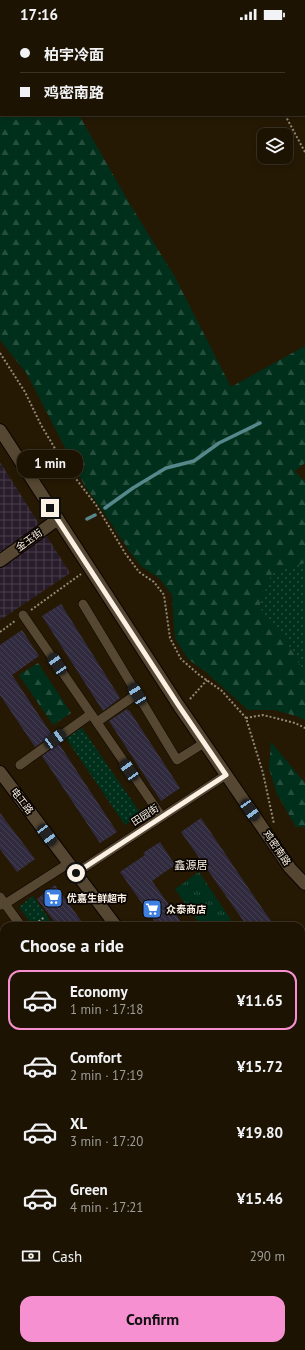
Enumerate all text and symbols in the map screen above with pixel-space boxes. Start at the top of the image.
text: 17:16 [20,5,58,24]
text: 柏宇冷面 [44,45,104,64]
text: 鸡密南路 [44,83,104,102]
map controls [257,128,293,164]
button: layers [257,128,293,164]
callout: 1 min [17,450,83,478]
text: 1 min [34,455,66,472]
route end [41,499,59,517]
street label: 金玉街 [13,526,45,554]
car [45,651,69,677]
car [126,681,148,707]
car [42,727,68,751]
car [117,757,141,783]
street label: 电工路 [8,785,36,817]
car [238,797,262,823]
street label: 田园街 [129,801,161,829]
car [35,822,59,848]
street label: 鸡密南路 [260,828,294,868]
district label: 鑫源居 [175,858,208,872]
route start [67,864,85,882]
supermarket icon: 优嘉生鲜超市 [42,887,64,909]
place label: 优嘉生鲜超市 [67,892,127,905]
supermarket icon: 众泰商店 [141,898,163,920]
place label: 众泰商店 [166,903,206,916]
text: Choose a ride [20,934,124,957]
icon: car [22,982,58,1018]
text: Economy [70,982,128,1001]
text: ¥11.65 [237,991,283,1010]
text: 1 min · 17:18 [70,1001,143,1018]
icon: car [22,1048,58,1084]
text: Comfort [70,1048,122,1067]
text: ¥15.72 [237,1057,283,1076]
text: 2 min · 17:19 [70,1067,143,1084]
icon: car [22,1114,58,1150]
text: XL [70,1114,87,1133]
text: ¥19.80 [237,1123,283,1142]
text: 3 min · 17:20 [70,1133,143,1150]
icon: car [22,1180,58,1216]
text: Green [70,1180,108,1199]
text: ¥15.46 [237,1189,283,1208]
text: 4 min · 17:21 [70,1199,143,1216]
icon: cash [20,1245,42,1267]
text: Cash [52,1247,82,1266]
text: 290 m [250,1248,285,1265]
button: Confirm [20,1296,285,1342]

